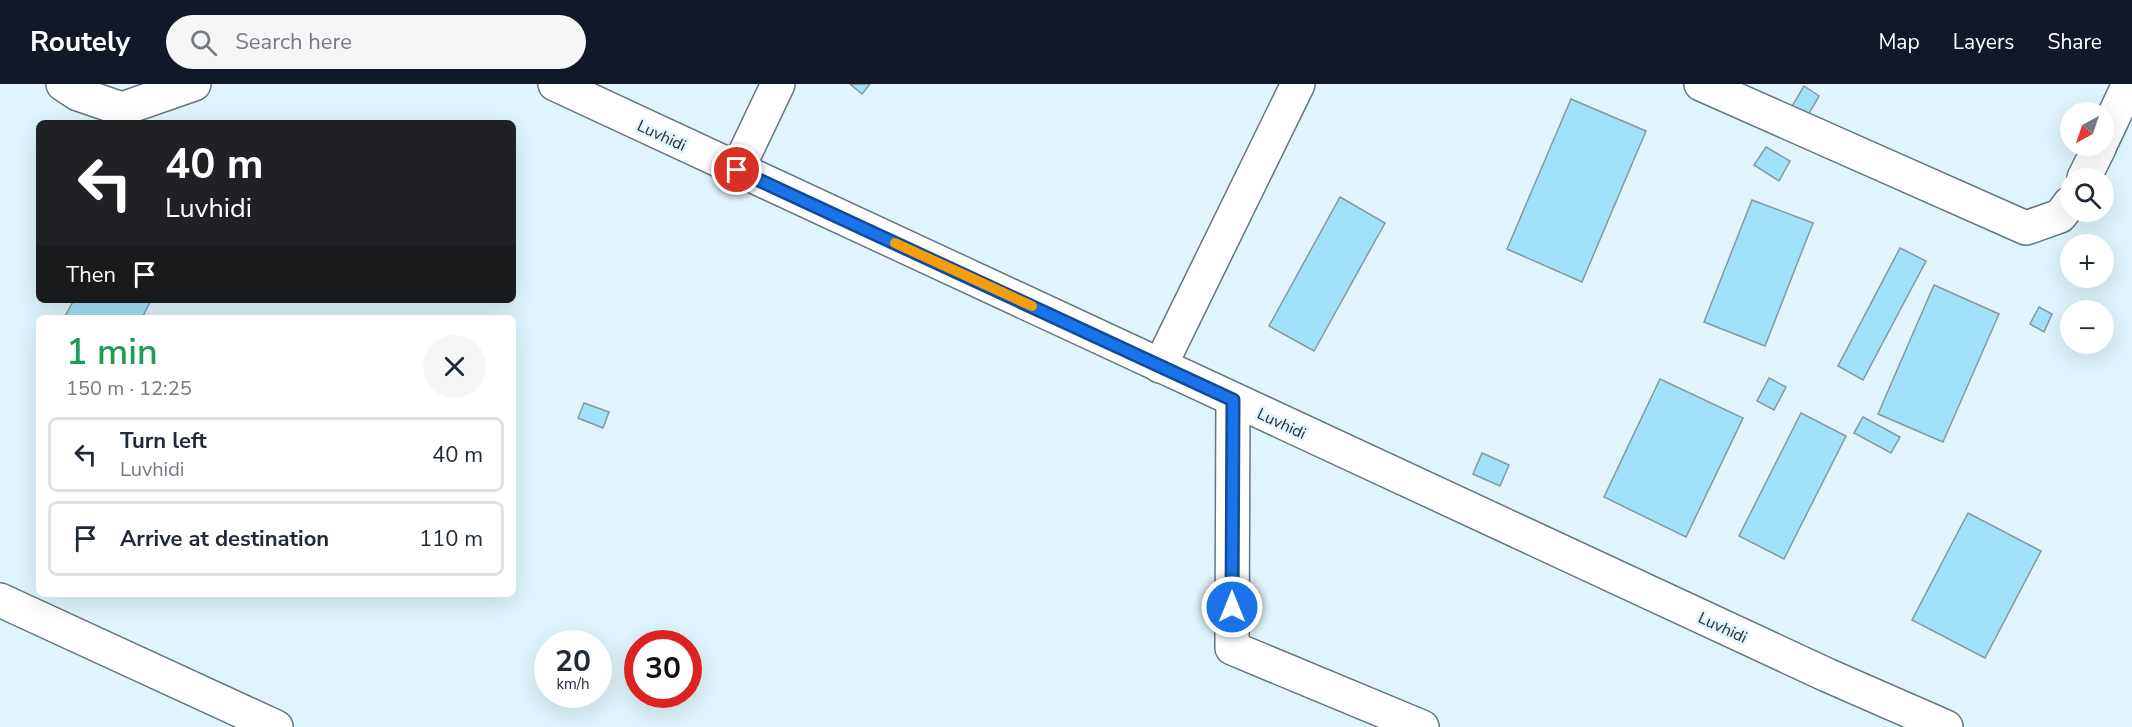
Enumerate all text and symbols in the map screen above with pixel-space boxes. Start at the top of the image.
search box [166,15,586,69]
text: Routely [30,23,130,61]
icon: search [187,26,220,59]
text: Search here [235,27,352,57]
text: Map [1878,28,1920,56]
text: Layers [1953,28,2014,56]
text: Share [2047,28,2102,56]
north arrow [2060,102,2114,156]
map controls [2060,102,2114,354]
street label: Luvhidi [634,115,690,157]
text: 40 m [165,136,264,193]
icon: left [66,144,144,222]
pin [711,144,762,195]
icon: arrive [720,153,753,186]
button: search [2060,168,2114,222]
text: Luvhidi [165,190,252,227]
button: + [2060,234,2114,288]
icon: arrive [128,258,161,291]
text: Then [66,260,116,290]
button: − [2060,300,2114,354]
text: 1 min [66,328,158,377]
button: close [423,335,486,398]
text: 150 m · 12:25 [66,375,192,402]
street label: Luvhidi [1254,403,1310,445]
text: Turn left [120,426,207,456]
icon: left [69,438,102,471]
text: 40 m [432,440,483,470]
text: Luvhidi [120,456,184,483]
icon: arrive [69,522,102,555]
text: Arrive at destination [120,524,329,554]
text: 110 m [419,524,483,554]
position arrow [1200,575,1264,639]
street label: Luvhidi [1695,607,1751,649]
speed limit sign: 30 [624,630,702,708]
text: 20 [555,641,591,682]
text: km/h [556,674,590,694]

